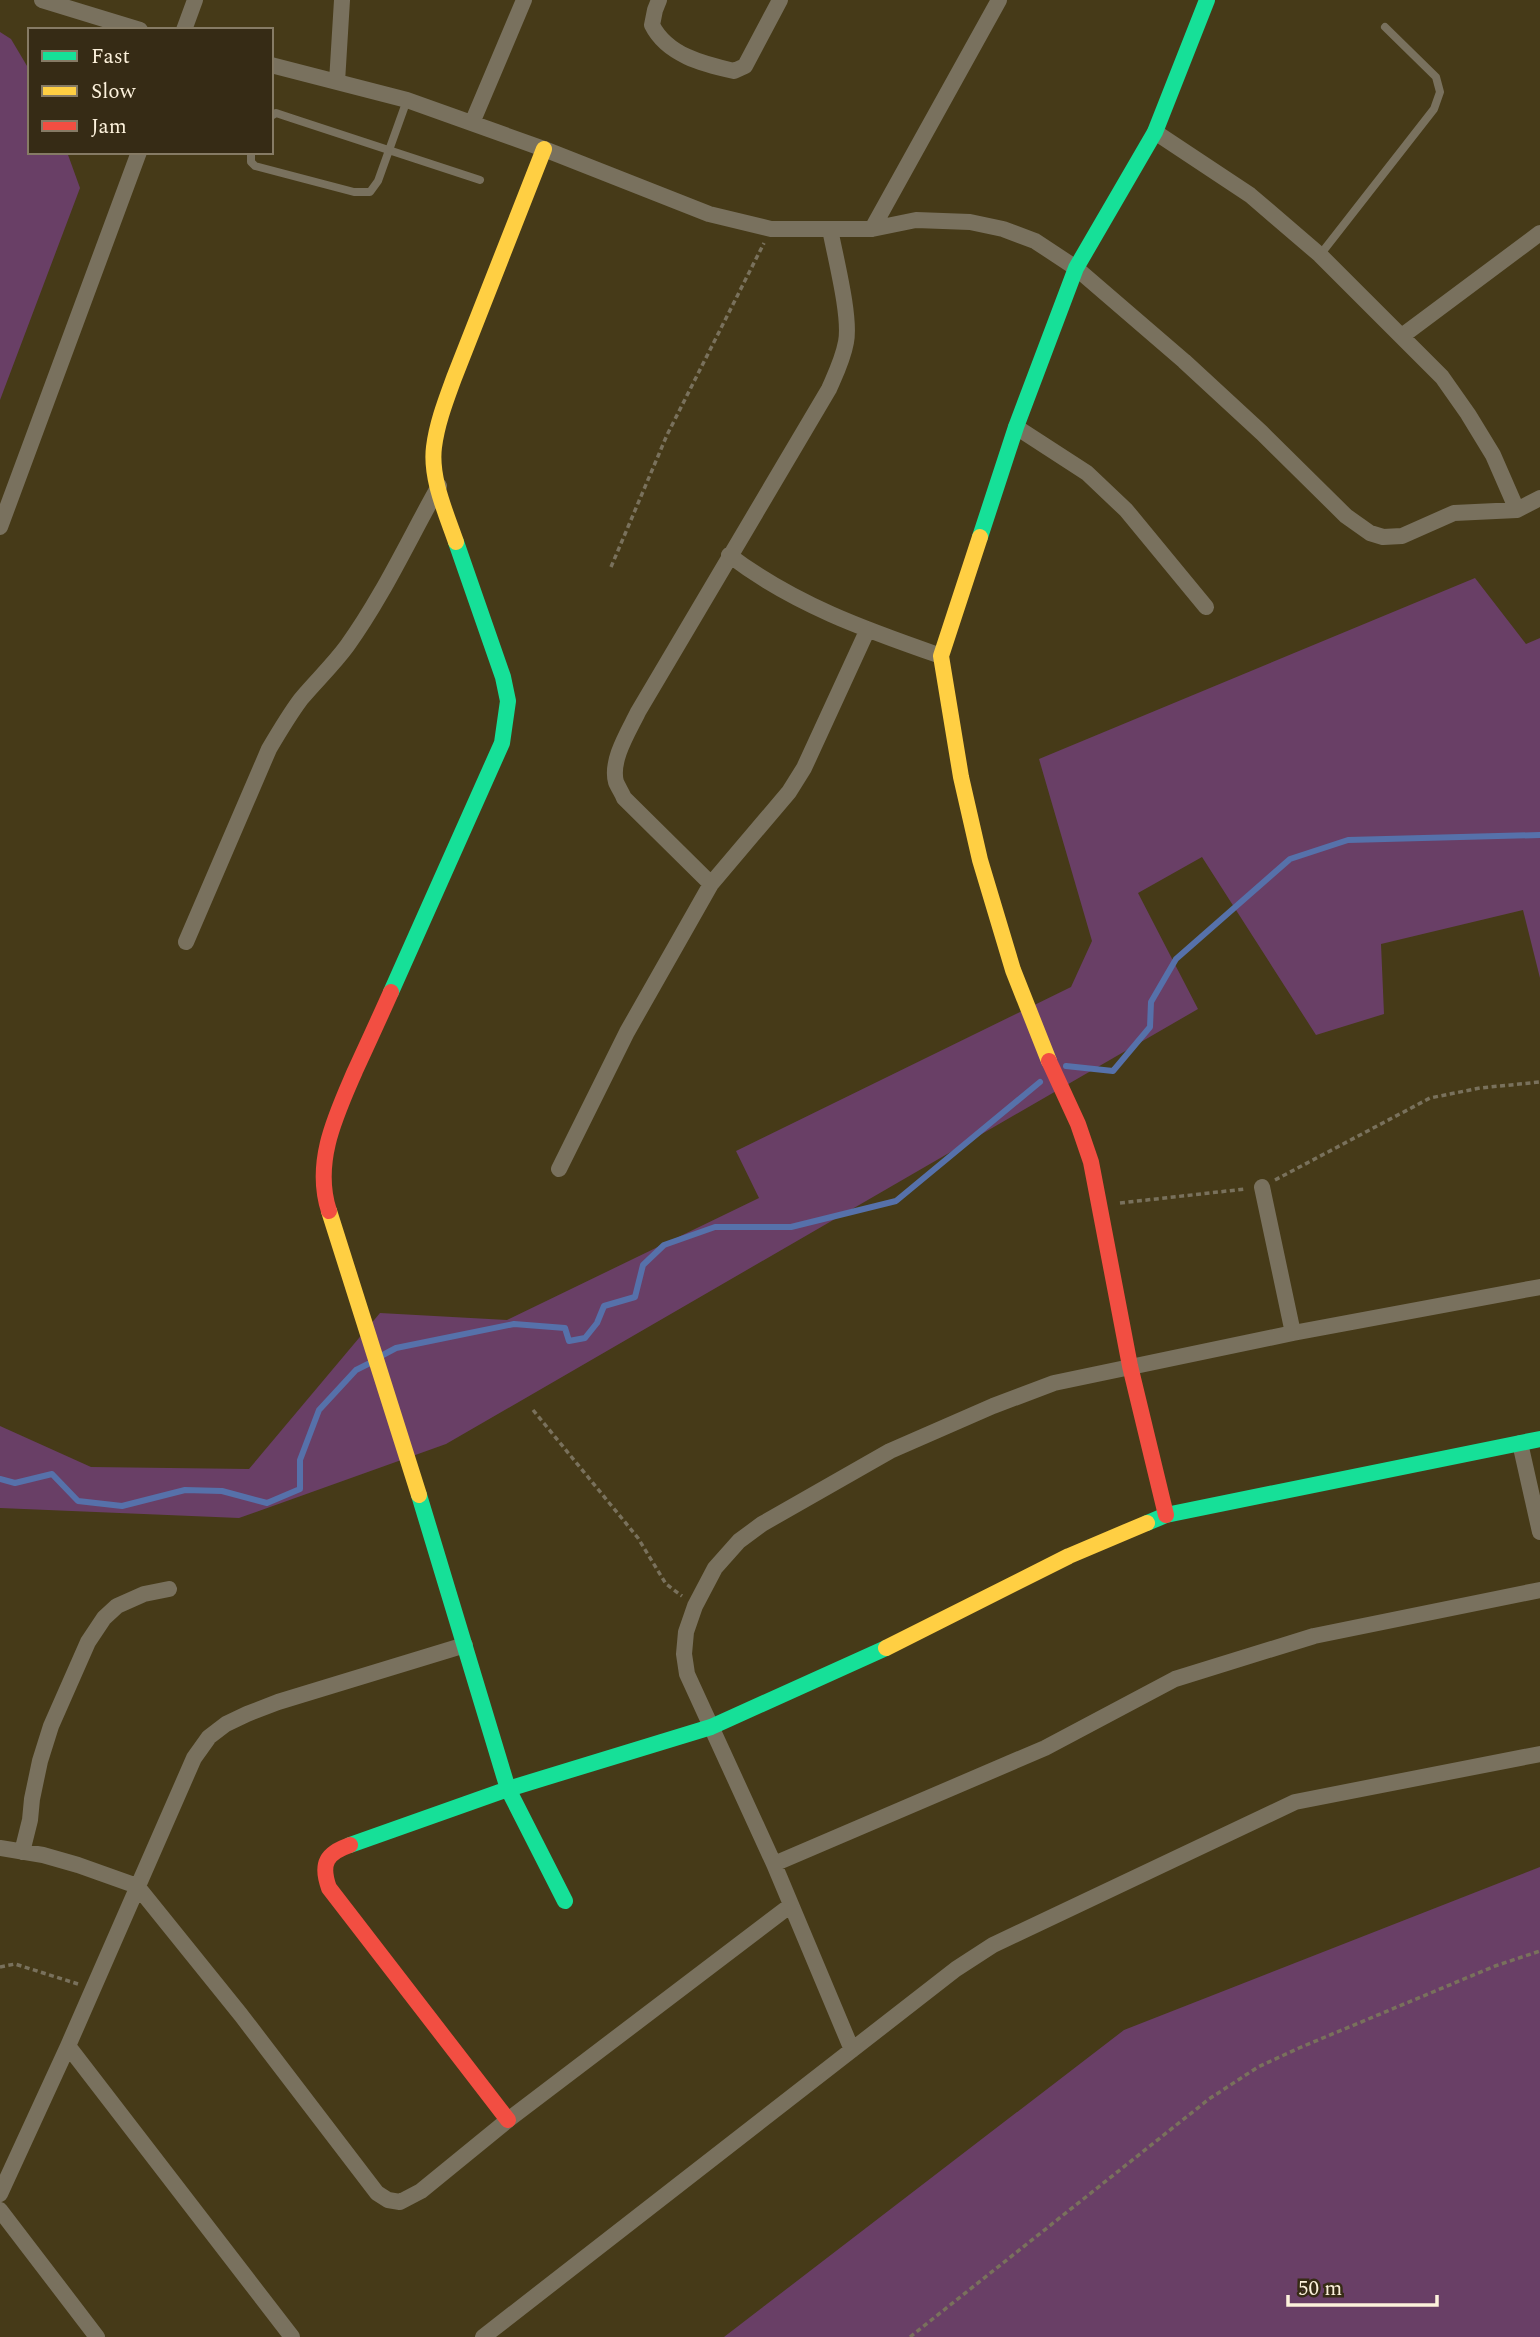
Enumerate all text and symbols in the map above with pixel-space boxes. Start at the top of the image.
legend [28,28,273,154]
text: Fast [91,41,130,73]
text: Slow [91,76,137,108]
text: Jam [91,111,127,143]
scale bar [1288,2264,1437,2308]
text: 50 m [1298,2273,1342,2305]

